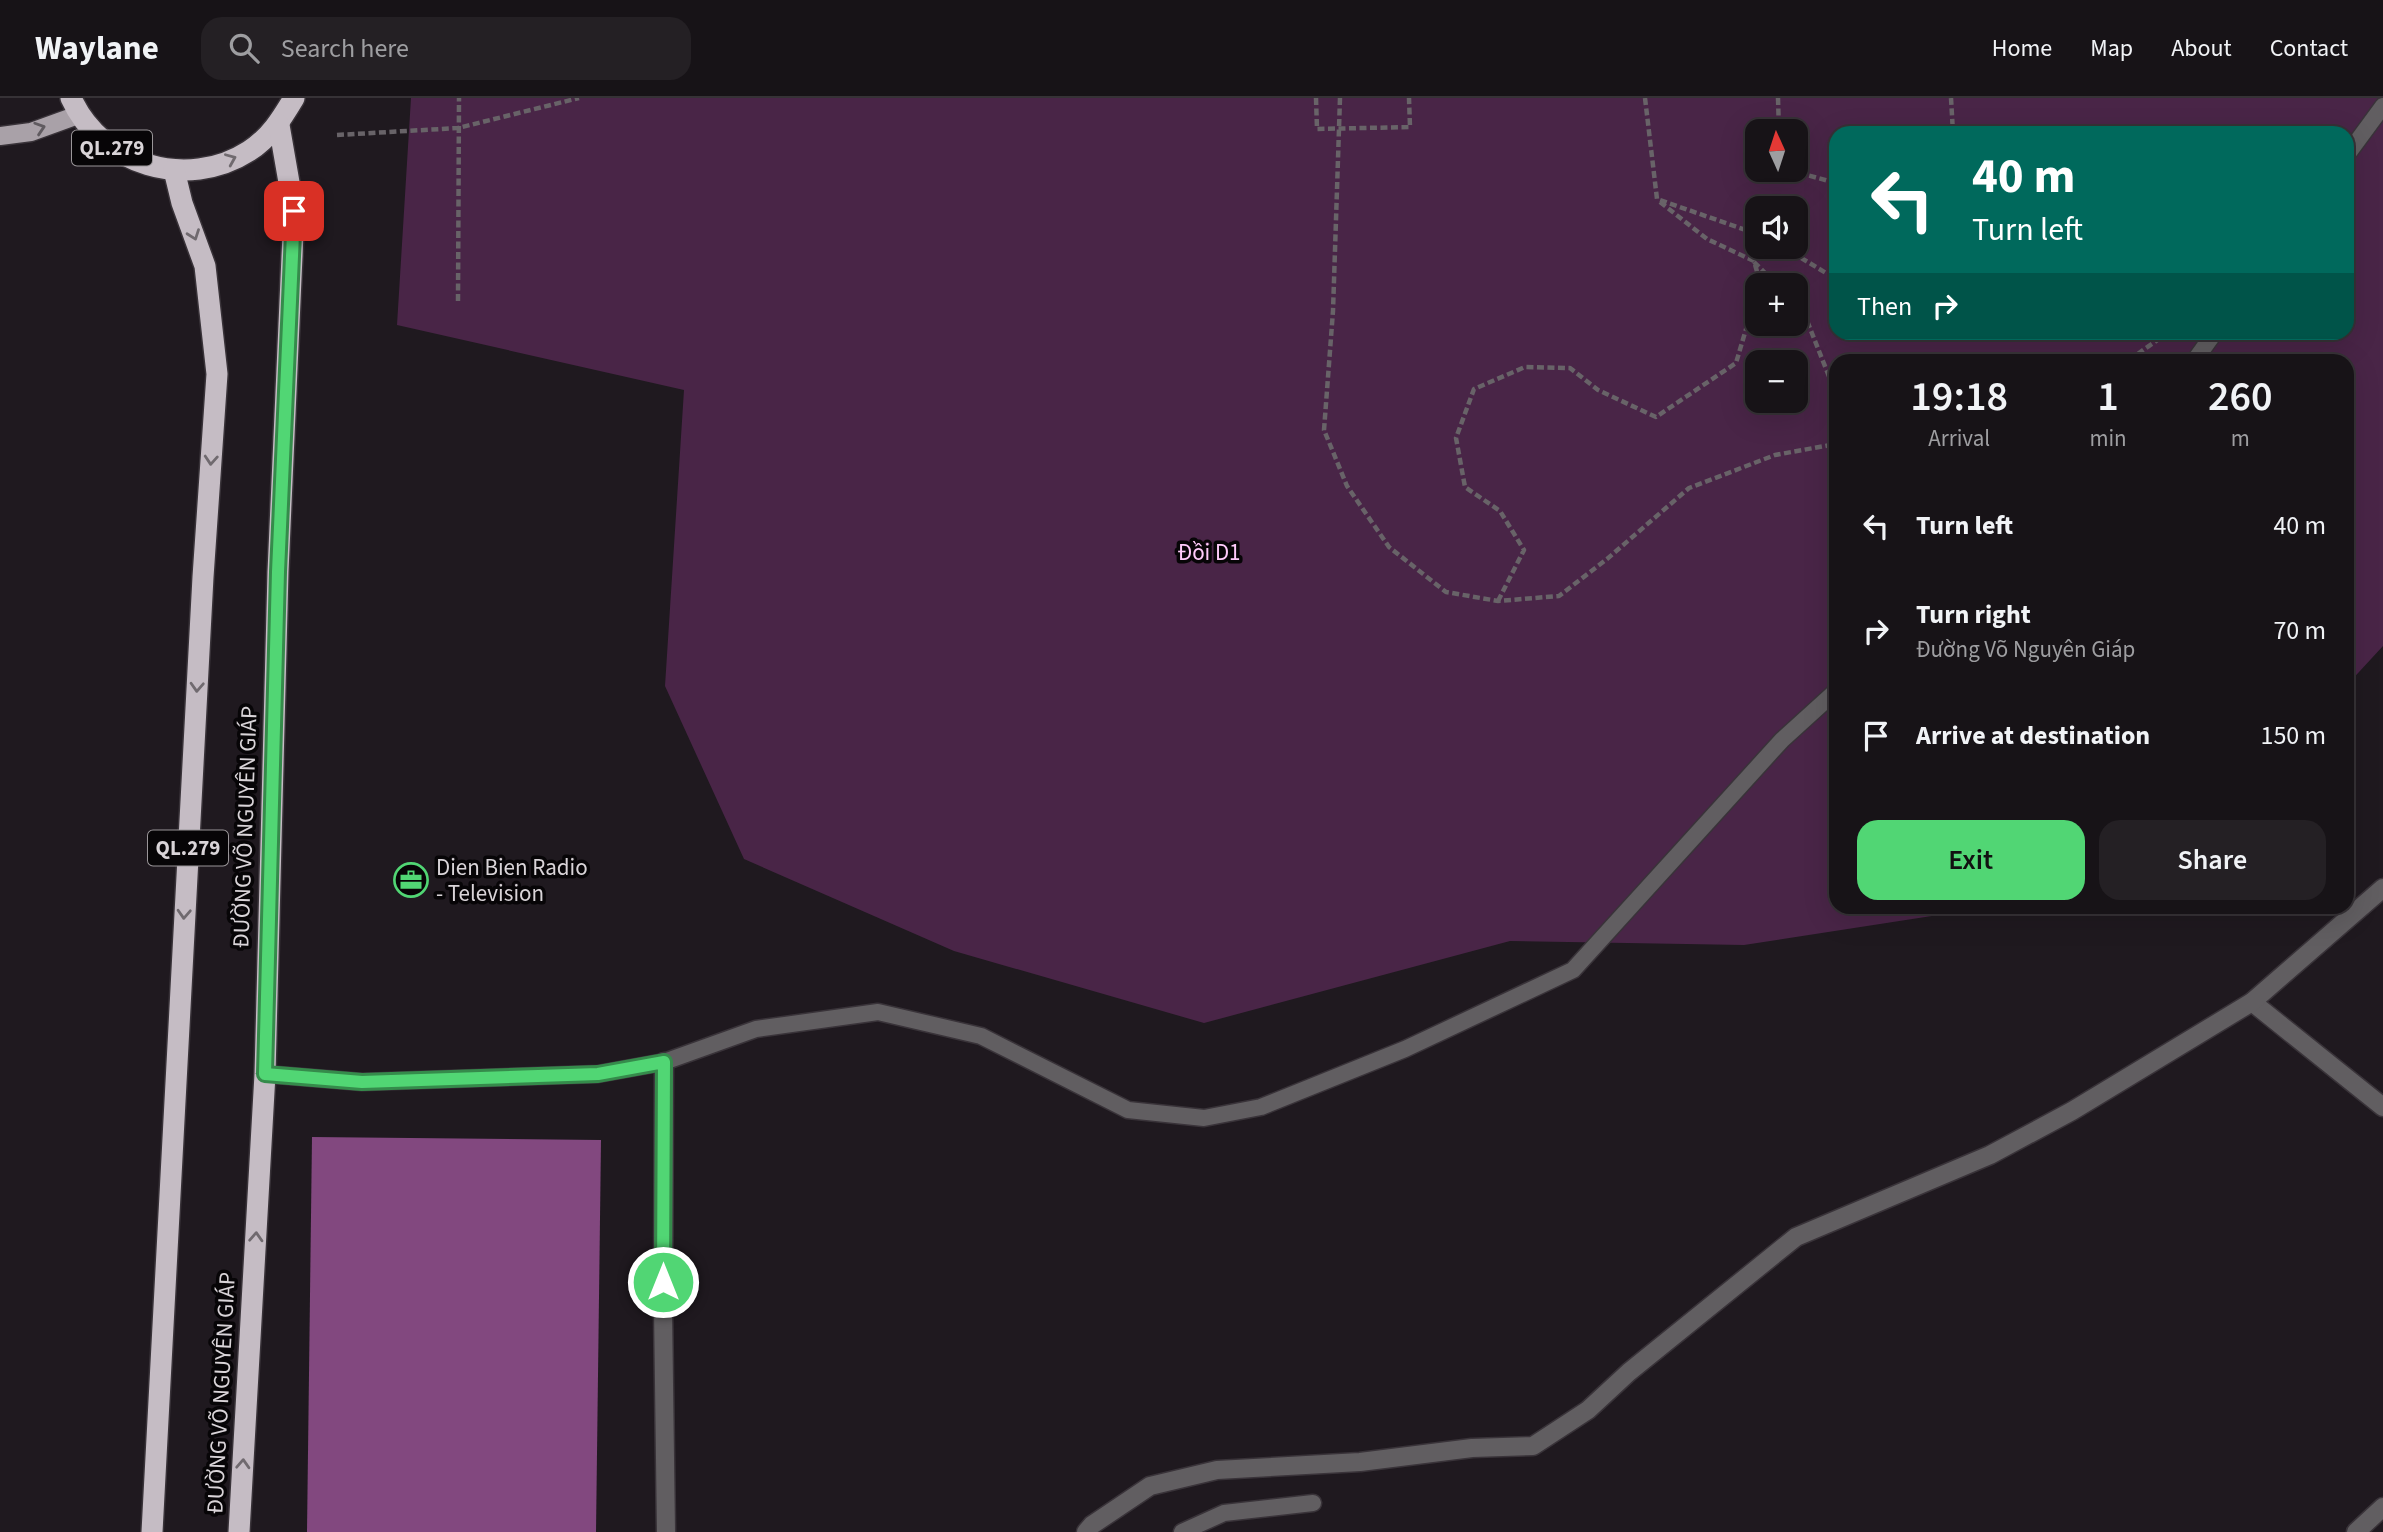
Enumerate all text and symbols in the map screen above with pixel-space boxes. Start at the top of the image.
search box [201,17,691,80]
text: Waylane [35,25,159,72]
icon: search [225,29,263,67]
text: Search here [281,30,409,67]
text: Home [1992,31,2052,66]
text: Map [2090,31,2133,66]
text: About [2171,31,2232,66]
text: Contact [2270,31,2348,66]
north arrow [1745,119,1808,182]
map controls [1745,119,1808,413]
one-way arrow [33,122,45,137]
road number: QL.279 [72,130,152,166]
text: 40 m [1972,142,2076,212]
one-way arrow [224,153,236,167]
icon: left [1857,154,1948,245]
pin [264,181,324,241]
icon: arrive [275,192,313,230]
button: sound [1745,196,1808,259]
text: Turn left [1972,207,2083,253]
one-way arrow [186,229,200,241]
button: + [1745,273,1808,336]
icon: right [1926,287,1964,325]
text: Then [1857,288,1912,325]
button: − [1745,350,1808,413]
text: 19:18 [1910,367,2008,427]
text: 1 [2097,367,2119,427]
text: 260 [2208,367,2273,427]
text: Arrival [1928,422,1990,455]
text: min [2089,422,2127,455]
text: m [2231,422,2250,455]
one-way arrow [204,455,219,466]
icon: left [1857,507,1895,545]
text: Turn left [1916,507,2013,544]
text: 40 m [2273,507,2326,544]
park label: Đồi D1 [1178,536,1240,569]
text: Turn right [1916,596,2031,633]
icon: right [1857,612,1895,650]
text: 70 m [2273,612,2326,649]
text: Đường Võ Nguyên Giáp [1916,633,2135,666]
one-way arrow [189,682,204,693]
street label: ĐƯỜNG VÕ NGUYÊN GIÁP [224,705,266,949]
icon: arrive [1857,717,1895,755]
text: Arrive at destination [1916,717,2150,754]
text: 150 m [2260,717,2326,754]
button: Exit [1857,820,2085,900]
button: Share [2099,820,2326,900]
road number: QL.279 [148,830,228,866]
place label: Dien Bien Radio - Television [436,851,588,910]
office icon: Dien Bien Radio - Television [392,861,430,899]
one-way arrow [177,909,192,920]
one-way arrow [248,1231,263,1242]
position arrow [626,1245,700,1319]
street label: ĐƯỜNG VÕ NGUYÊN GIÁP [198,1271,244,1515]
one-way arrow [235,1458,250,1469]

